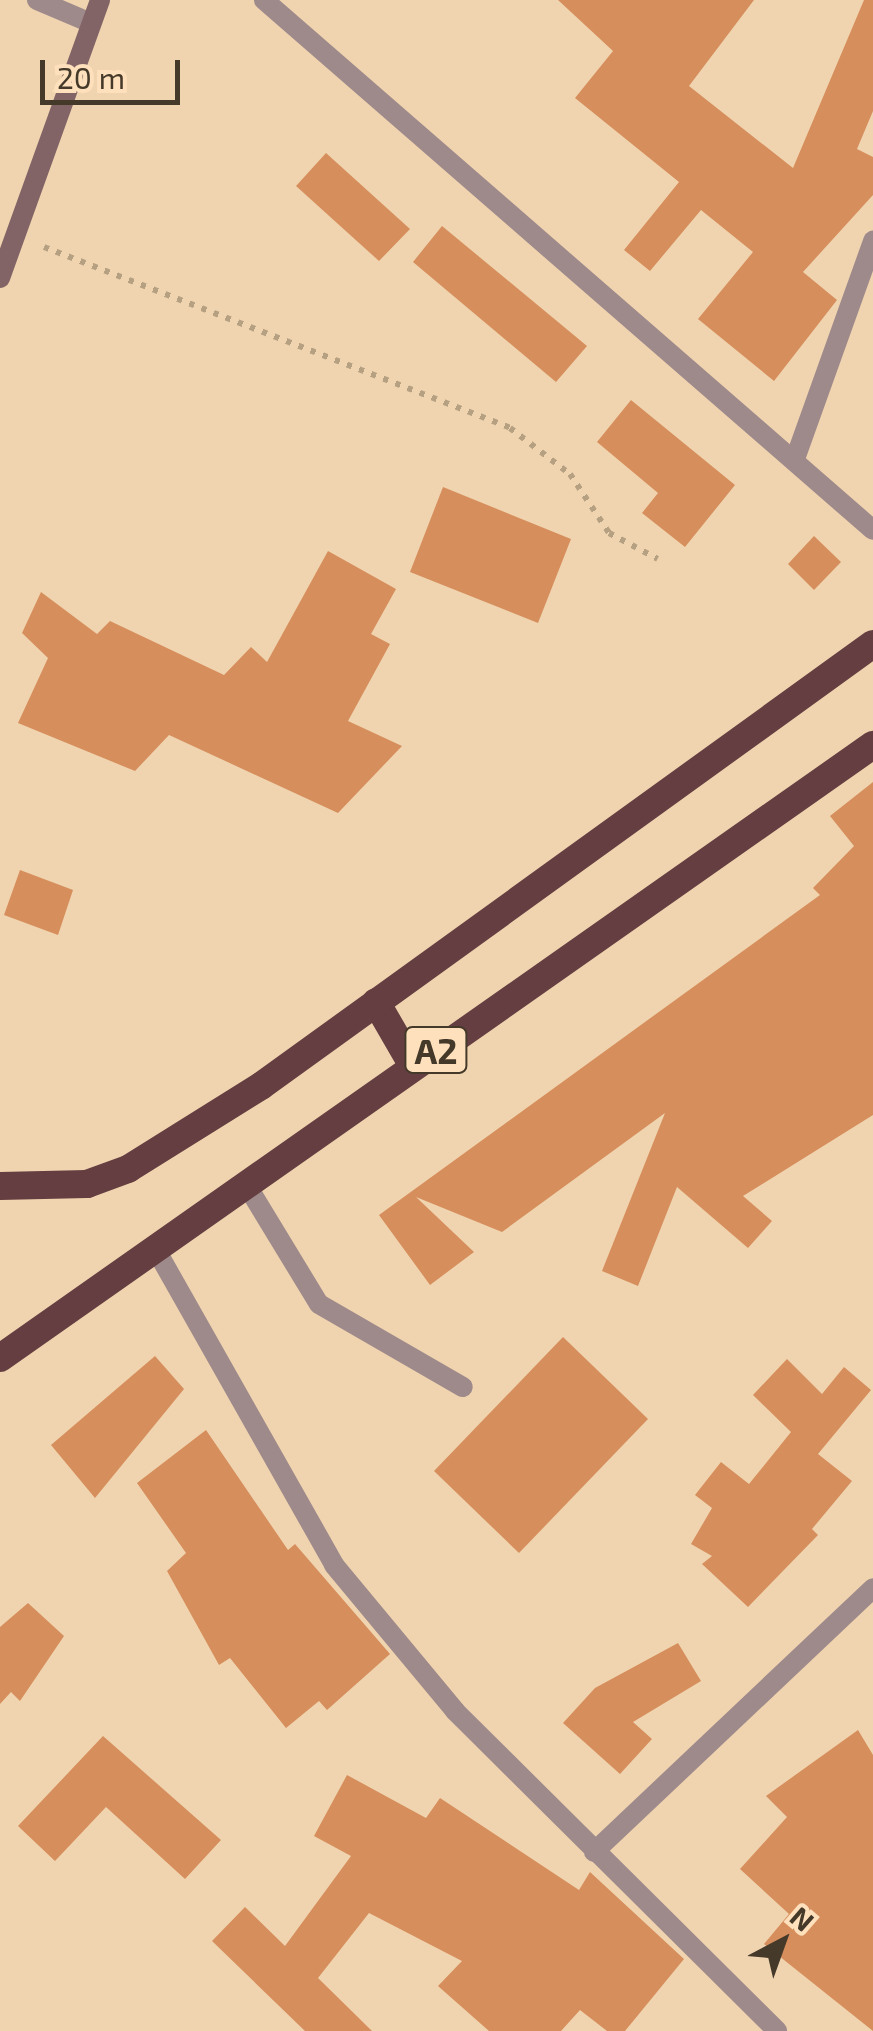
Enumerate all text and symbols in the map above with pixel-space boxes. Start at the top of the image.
scale bar [45,40,185,102]
text: 20 m [57,59,125,95]
road number: A2 [404,1020,468,1080]
north arrow [733,1891,833,1991]
text: N [784,1899,821,1938]

